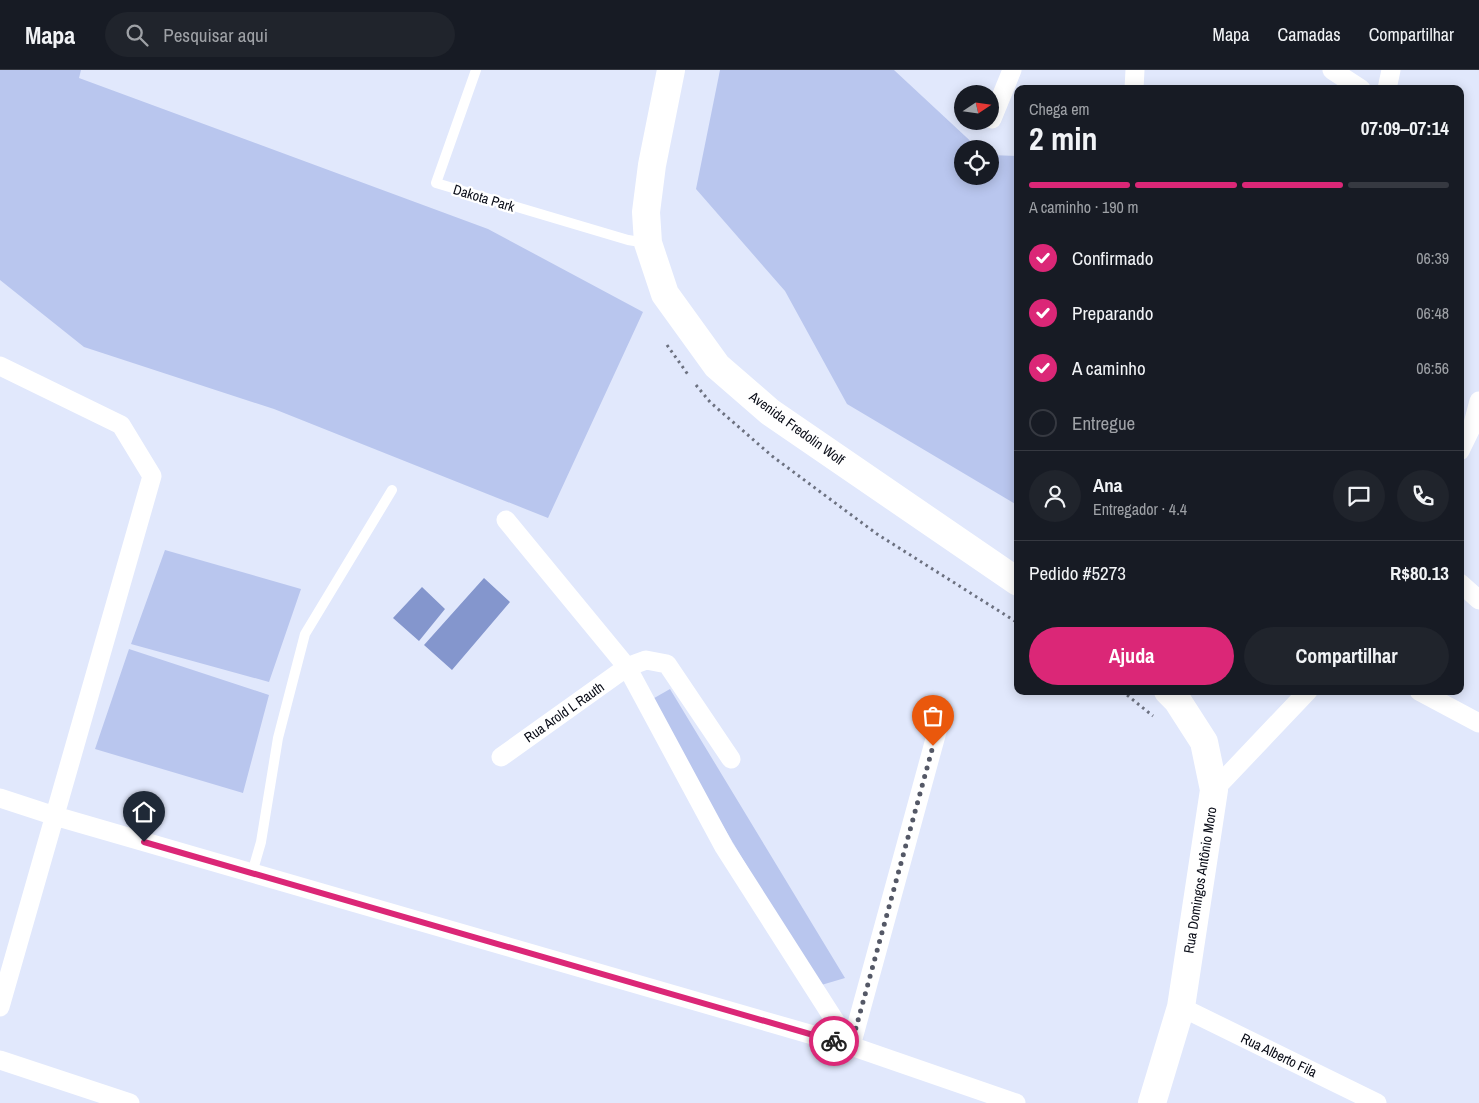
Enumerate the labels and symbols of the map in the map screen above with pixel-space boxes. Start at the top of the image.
north arrow [954,85,999,130]
street label: Dakota Park [451,180,517,216]
street label: Avenida Fredolin Wolf [745,387,849,469]
street label: Rua Arold L Rauth [521,678,607,746]
pin [912,695,954,746]
pin [123,791,165,842]
street label: Rua Domingos Antônio Moro [1180,805,1220,955]
courier [809,1016,859,1066]
street label: Rua Alberto Fila [1238,1029,1320,1081]

